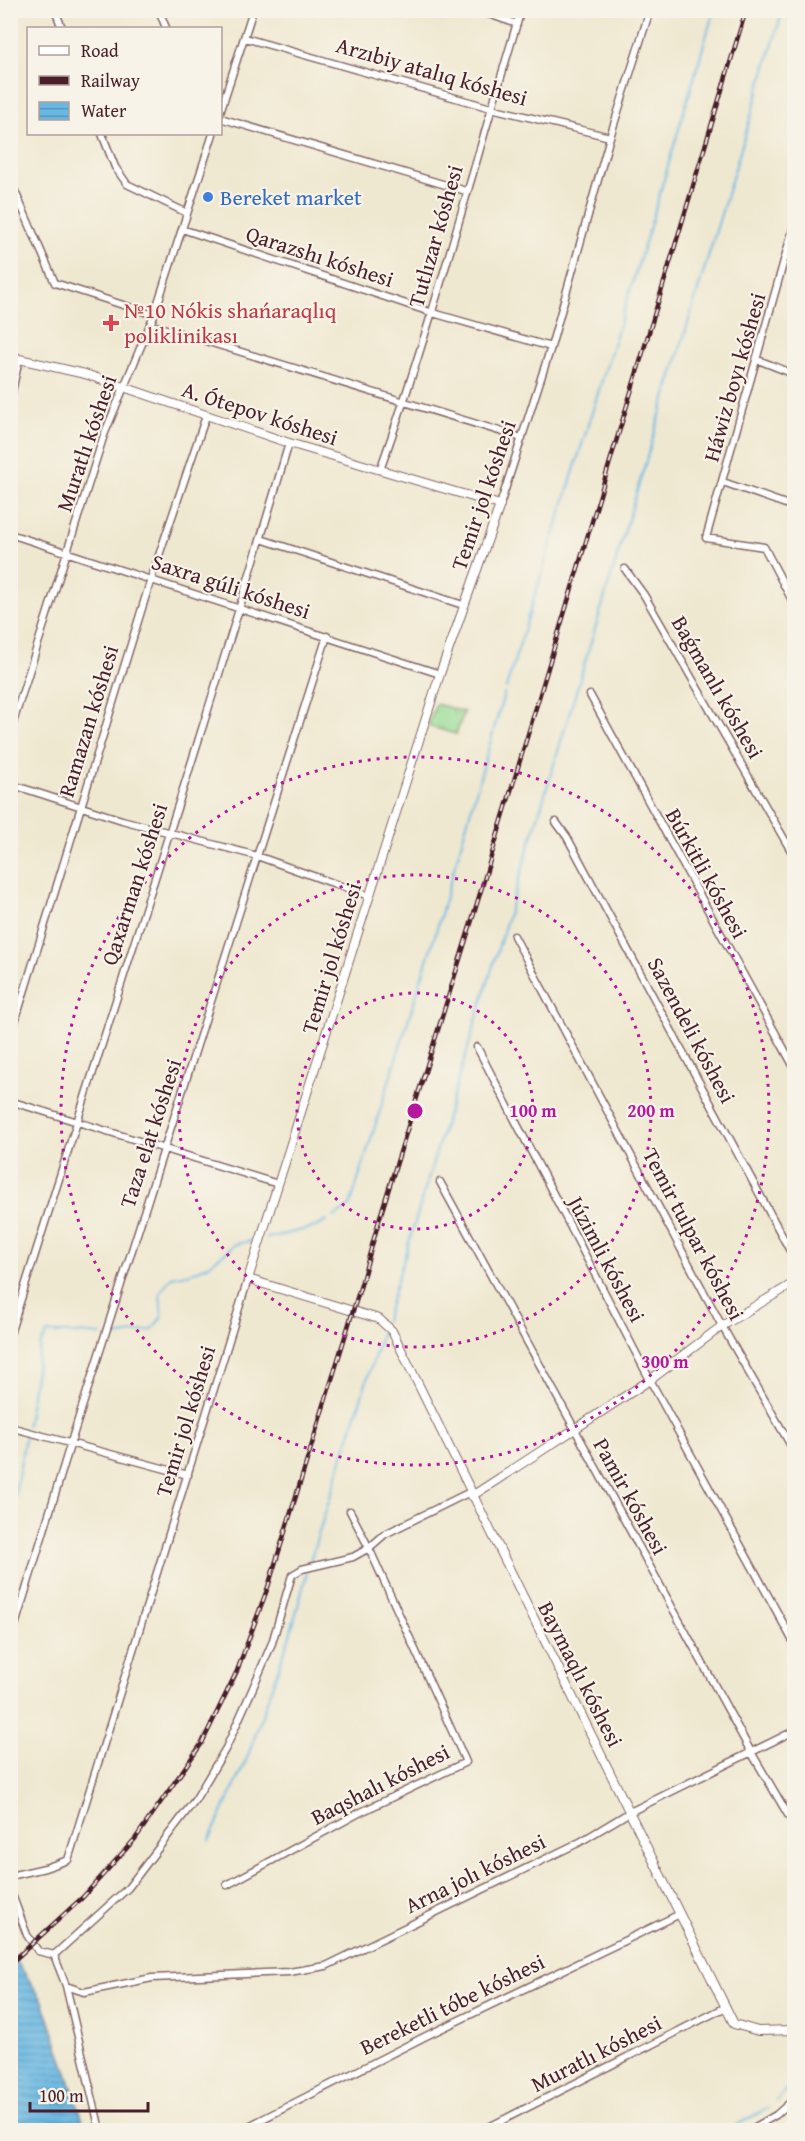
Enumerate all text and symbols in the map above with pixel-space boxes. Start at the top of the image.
legend [27,27,222,135]
street label: Arzıbiy atalıq kóshesi [333,28,531,114]
text: Road [81,37,119,64]
text: Railway [81,67,140,94]
text: Water [81,97,127,124]
street label: Tutlızar kóshesi [399,161,471,311]
place label: Bereket market [220,181,362,213]
marker: Bereket market [201,190,215,204]
street label: Qarazshı kóshesi [242,217,398,295]
street label: Háwiz boyı kóshesi [695,289,773,465]
place label: №10 Nókis shańaraqlıq poliklinikası [124,294,337,351]
marker: №10 Nókis shańaraqlıq poliklinikası [102,314,120,332]
street label: Muratlı kóshesi [48,370,124,516]
street label: A. Ótepov kóshesi [178,373,342,453]
street label: Temir jol kóshesi [442,416,524,574]
street label: Saxra gúli kóshesi [147,545,315,627]
street label: Baǵmanlı kóshesi [664,610,772,764]
street label: Ramazan kóshesi [50,641,126,801]
street label: Qaxarman kóshesi [93,799,175,969]
street label: Búrkitli kóshesi [658,802,756,944]
street label: Temir jol kóshesi [293,878,369,1038]
street label: Sazendeli kóshesi [640,951,744,1109]
street label: Taza elat kóshesi [111,1054,189,1212]
text: 100 m [509,1097,557,1124]
text: 200 m [627,1097,675,1124]
centre of rings [405,1101,425,1121]
street label: Temir tulpar kóshesi [635,1142,753,1326]
street label: Júzimli kóshesi [559,1188,654,1328]
street label: Temir jol kóshesi [147,1341,223,1501]
text: 300 m [641,1348,689,1375]
street label: Pamir kóshesi [586,1432,676,1560]
street label: Baymaqlı kóshesi [530,1596,632,1752]
street label: Baqshalı kóshesi [305,1735,455,1833]
street label: Arna jolı kóshesi [399,1825,551,1921]
street label: Bereketli tóbe kóshesi [354,1945,550,2063]
street label: Muratlı kóshesi [525,2006,667,2100]
scale bar [30,2075,148,2113]
text: 100 m [39,2082,84,2109]

